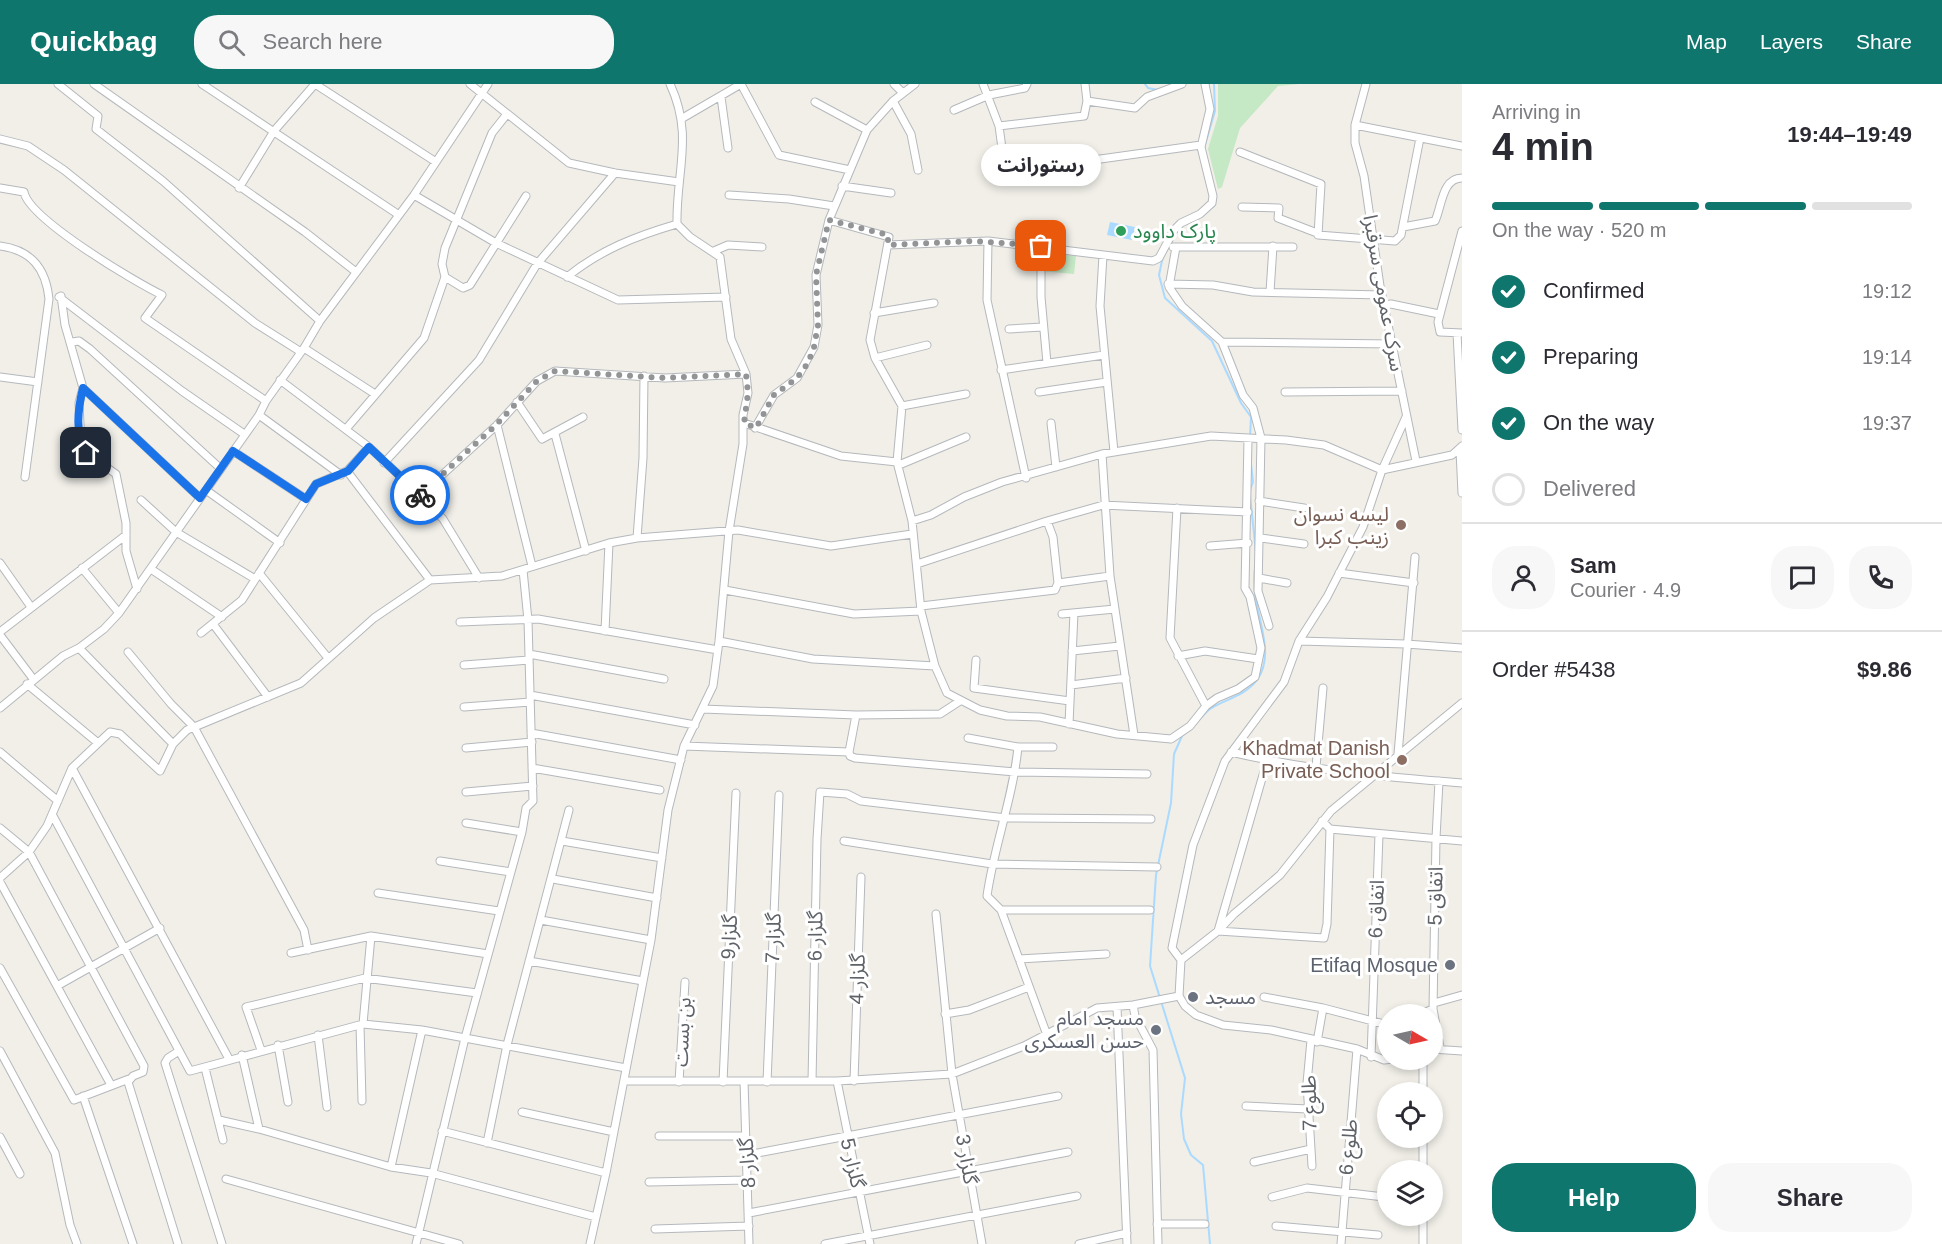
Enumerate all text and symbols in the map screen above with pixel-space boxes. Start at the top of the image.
search box [194,15,614,69]
text: Quickbag [30,26,158,57]
icon: search [215,26,248,59]
text: Search here [263,29,382,54]
text: Map [1686,30,1727,53]
text: Layers [1760,30,1823,53]
text: Share [1856,30,1912,53]
text: Arriving in [1492,101,1581,123]
text: 19:44–19:49 [1787,122,1912,147]
text: 4 min [1492,125,1594,168]
callout: رستورانت [981,144,1101,186]
text: رستورانت [997,154,1085,176]
street label: سرک عمومی سرقبرا [1358,213,1409,373]
text: On the way · 520 m [1492,219,1667,241]
pin [1015,220,1066,271]
place label: پارک داوود [1133,220,1216,244]
marker: پارک داوود [1114,224,1128,238]
icon: bag [1024,229,1057,262]
icon: check [1492,275,1525,308]
text: Confirmed [1543,278,1644,303]
text: 19:12 [1862,280,1912,302]
icon: check [1492,341,1525,374]
text: Preparing [1543,344,1638,369]
text: 19:14 [1862,346,1912,368]
icon: check [1492,407,1525,440]
text: On the way [1543,410,1654,435]
text: 19:37 [1862,412,1912,434]
pin [60,427,111,478]
icon: home [69,436,102,469]
courier [390,465,450,525]
text: Delivered [1543,476,1636,501]
icon: bike [404,479,437,512]
place label: لیسه نسوان زینب کبرا [1294,503,1389,549]
marker: لیسه نسوان زینب کبرا [1394,518,1408,532]
button: person [1492,546,1555,609]
button: chat [1771,546,1834,609]
button: phone [1849,546,1912,609]
text: Sam [1570,553,1616,578]
text: Courier · 4.9 [1570,579,1681,601]
text: Order #5438 [1492,657,1616,682]
text: $9.86 [1857,657,1912,682]
place label: Khadmat Danish Private School [1242,737,1390,782]
marker: Khadmat Danish Private School [1395,753,1409,767]
street label: اتفاق 5 [1423,866,1447,926]
street label: اتفاق 6 [1364,879,1388,939]
street label: گلزار 6 [804,910,827,961]
street label: گلزار 7 [761,912,786,964]
street label: گلزار9 [717,913,742,960]
street label: گلزار 4 [845,953,870,1005]
place label: Etifaq Mosque [1310,954,1438,976]
marker: Etifaq Mosque [1443,958,1457,972]
place label: مسجد [1205,986,1256,1008]
marker: مسجد [1186,990,1200,1004]
street label: بن بست [669,997,696,1067]
north arrow [1377,1004,1443,1070]
map controls [1377,1004,1443,1226]
place label: مسجد امام حسن العسکری [1024,1007,1144,1053]
marker: مسجد امام حسن العسکری [1149,1023,1163,1037]
street label: طلوع 7 [1298,1075,1324,1131]
button: locate [1377,1082,1443,1148]
street label: طلوع 6 [1335,1118,1365,1176]
street label: گلزار 3 [951,1132,982,1187]
street label: گلزار 8 [735,1136,760,1189]
street label: گلزار 5 [836,1136,870,1191]
button: layers [1377,1160,1443,1226]
button: Help [1492,1163,1696,1232]
button: Share [1708,1163,1912,1232]

